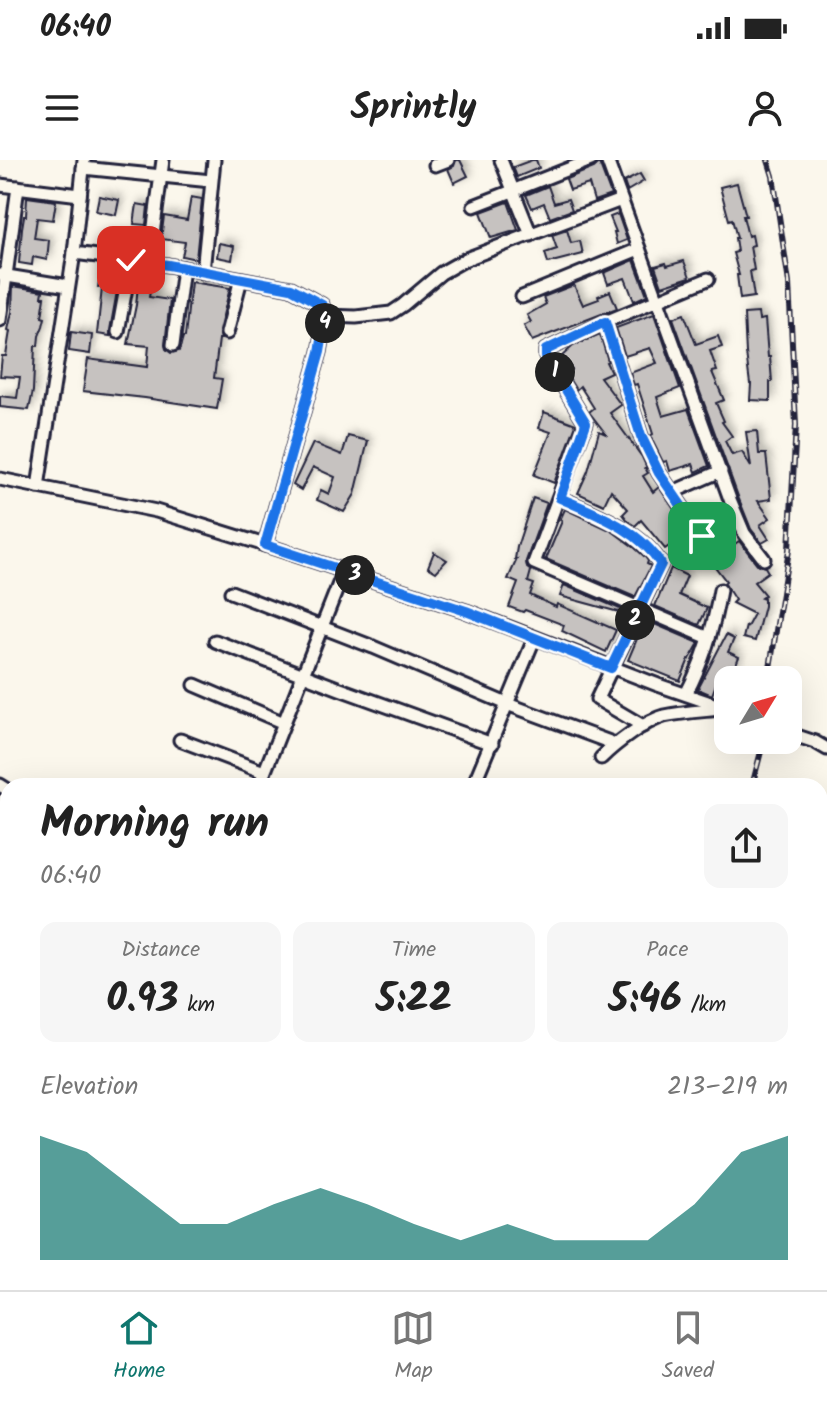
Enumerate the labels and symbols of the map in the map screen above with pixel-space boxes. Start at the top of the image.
pin [97,226,165,294]
pin: 4 [305,303,345,343]
pin: 1 [535,352,575,392]
pin [668,502,736,570]
pin: 3 [335,555,375,595]
pin: 2 [615,600,655,640]
north arrow [714,666,802,754]

